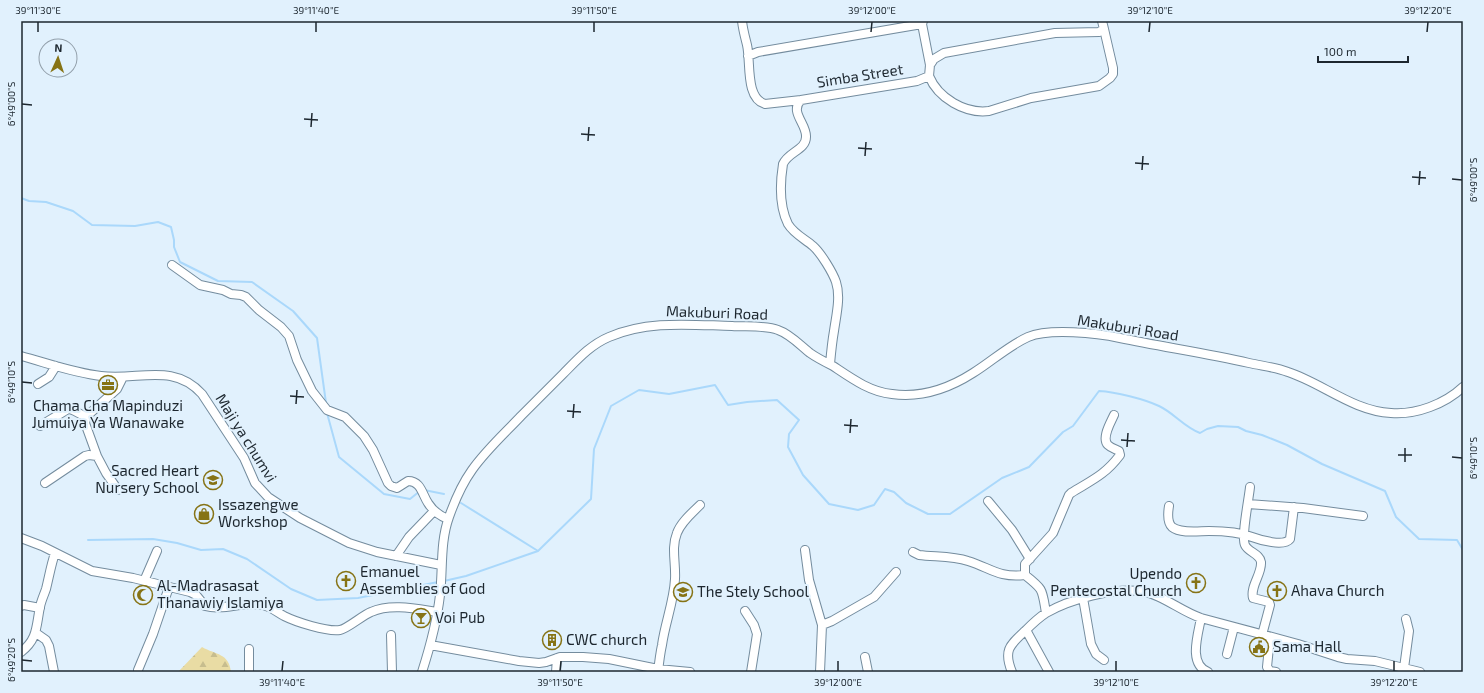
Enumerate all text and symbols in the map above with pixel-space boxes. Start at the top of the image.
text: 39°11'30"E [15,4,61,16]
text: 39°11'40"E [293,4,339,16]
text: 39°11'50"E [571,4,617,16]
text: 39°12'00"E [848,4,896,16]
text: 39°12'10"E [1127,4,1173,16]
text: 39°12'20"E [1404,4,1452,16]
north arrow [38,38,78,78]
scale bar [1318,38,1408,64]
text: N [54,41,63,54]
text: 100 m [1324,44,1356,58]
street label: Simba Street [815,59,905,91]
text: 6°49'00"S [5,81,17,126]
text: 6°49'00"S [1467,157,1479,202]
street label: Makuburi Road [666,301,768,323]
street label: Makuburi Road [1076,310,1180,344]
text: 6°49'10"S [5,360,17,403]
office icon: Chama Cha Mapinduzi Jumuiya Ya Wanawake [97,374,119,396]
street label: Maji ya chumvi [212,390,281,485]
place label: Chama Cha Mapinduzi Jumuiya Ya Wanawake [32,396,184,431]
text: 6°49'10"S [1467,436,1479,479]
place label: Sacred Heart Nursery School [95,461,200,496]
school or university icon: Sacred Heart Nursery School [202,469,224,491]
place label: Issazengwe Workshop [218,495,299,530]
shop icon: Issazengwe Workshop [193,503,215,525]
place label: Emanuel Assemblies of God [360,562,485,597]
place label: Upendo Pentecostal Church [1050,564,1182,599]
church icon: Emanuel Assemblies of God [335,570,357,592]
church icon: Upendo Pentecostal Church [1185,572,1207,594]
place label: Al-Madrasasat Thanawiy Islamiya [157,576,284,611]
church icon: Ahava Church [1266,580,1288,602]
school or university icon: The Stely School [672,581,694,603]
place label: Ahava Church [1291,581,1384,599]
place label: The Stely School [697,582,810,600]
mosque icon: Al-Madrasasat Thanawiy Islamiya [132,584,154,606]
bar icon: Voi Pub [410,607,432,629]
place label: Voi Pub [435,608,485,626]
building icon: CWC church [541,629,563,651]
place label: CWC church [566,630,647,648]
public building icon: Sama Hall [1248,636,1270,658]
place label: Sama Hall [1273,637,1342,655]
text: 6°49'20"S [5,638,17,682]
text: 39°11'40"E [259,676,305,688]
text: 39°11'50"E [537,676,583,688]
text: 39°12'00"E [814,676,862,688]
text: 39°12'10"E [1093,676,1139,688]
text: 39°12'20"E [1370,676,1418,688]

